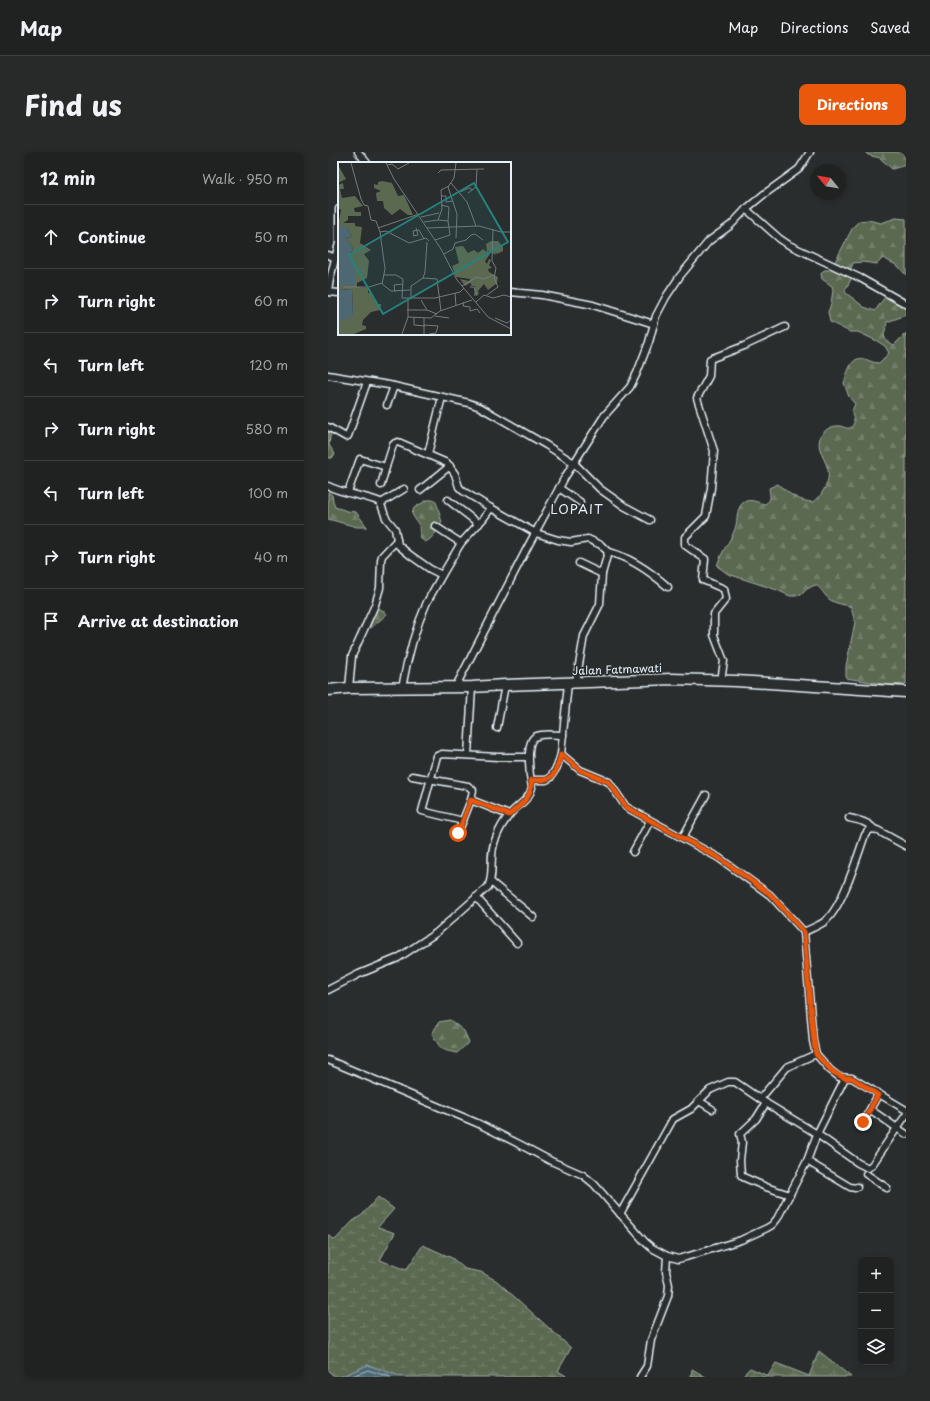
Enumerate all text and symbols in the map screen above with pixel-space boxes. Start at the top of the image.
text: Map [20,14,62,42]
text: Map [728,17,758,38]
text: Directions [780,17,848,38]
text: Saved [870,17,910,38]
text: Find us [24,83,122,126]
button: Directions [799,84,906,125]
inset map [338,162,511,335]
north arrow [810,164,846,200]
text: 12 min [40,165,95,191]
text: Walk · 950 m [202,169,288,188]
text: Continue [78,225,146,248]
icon: ahead [40,226,62,248]
text: 50 m [254,227,288,246]
text: Turn right [78,289,155,312]
icon: right [40,290,62,312]
text: 60 m [254,291,288,310]
text: Turn left [78,353,144,376]
icon: left [40,354,62,376]
text: 120 m [249,355,288,374]
text: Turn right [78,417,155,440]
icon: right [40,418,62,440]
text: 580 m [246,419,288,438]
text: Turn left [78,481,144,504]
icon: left [40,482,62,504]
text: 100 m [248,483,288,502]
district label: LOPAIT [550,499,604,518]
text: Turn right [78,545,155,568]
icon: right [40,546,62,568]
text: 40 m [254,547,288,566]
text: Arrive at destination [78,609,239,632]
icon: arrive [40,610,62,632]
street label: Jalan Fatmawati [572,659,662,679]
route start [449,824,467,842]
route end [854,1113,872,1131]
map controls [858,1257,894,1365]
button: + [858,1257,894,1293]
button: − [858,1293,894,1329]
button: layers [858,1329,894,1365]

